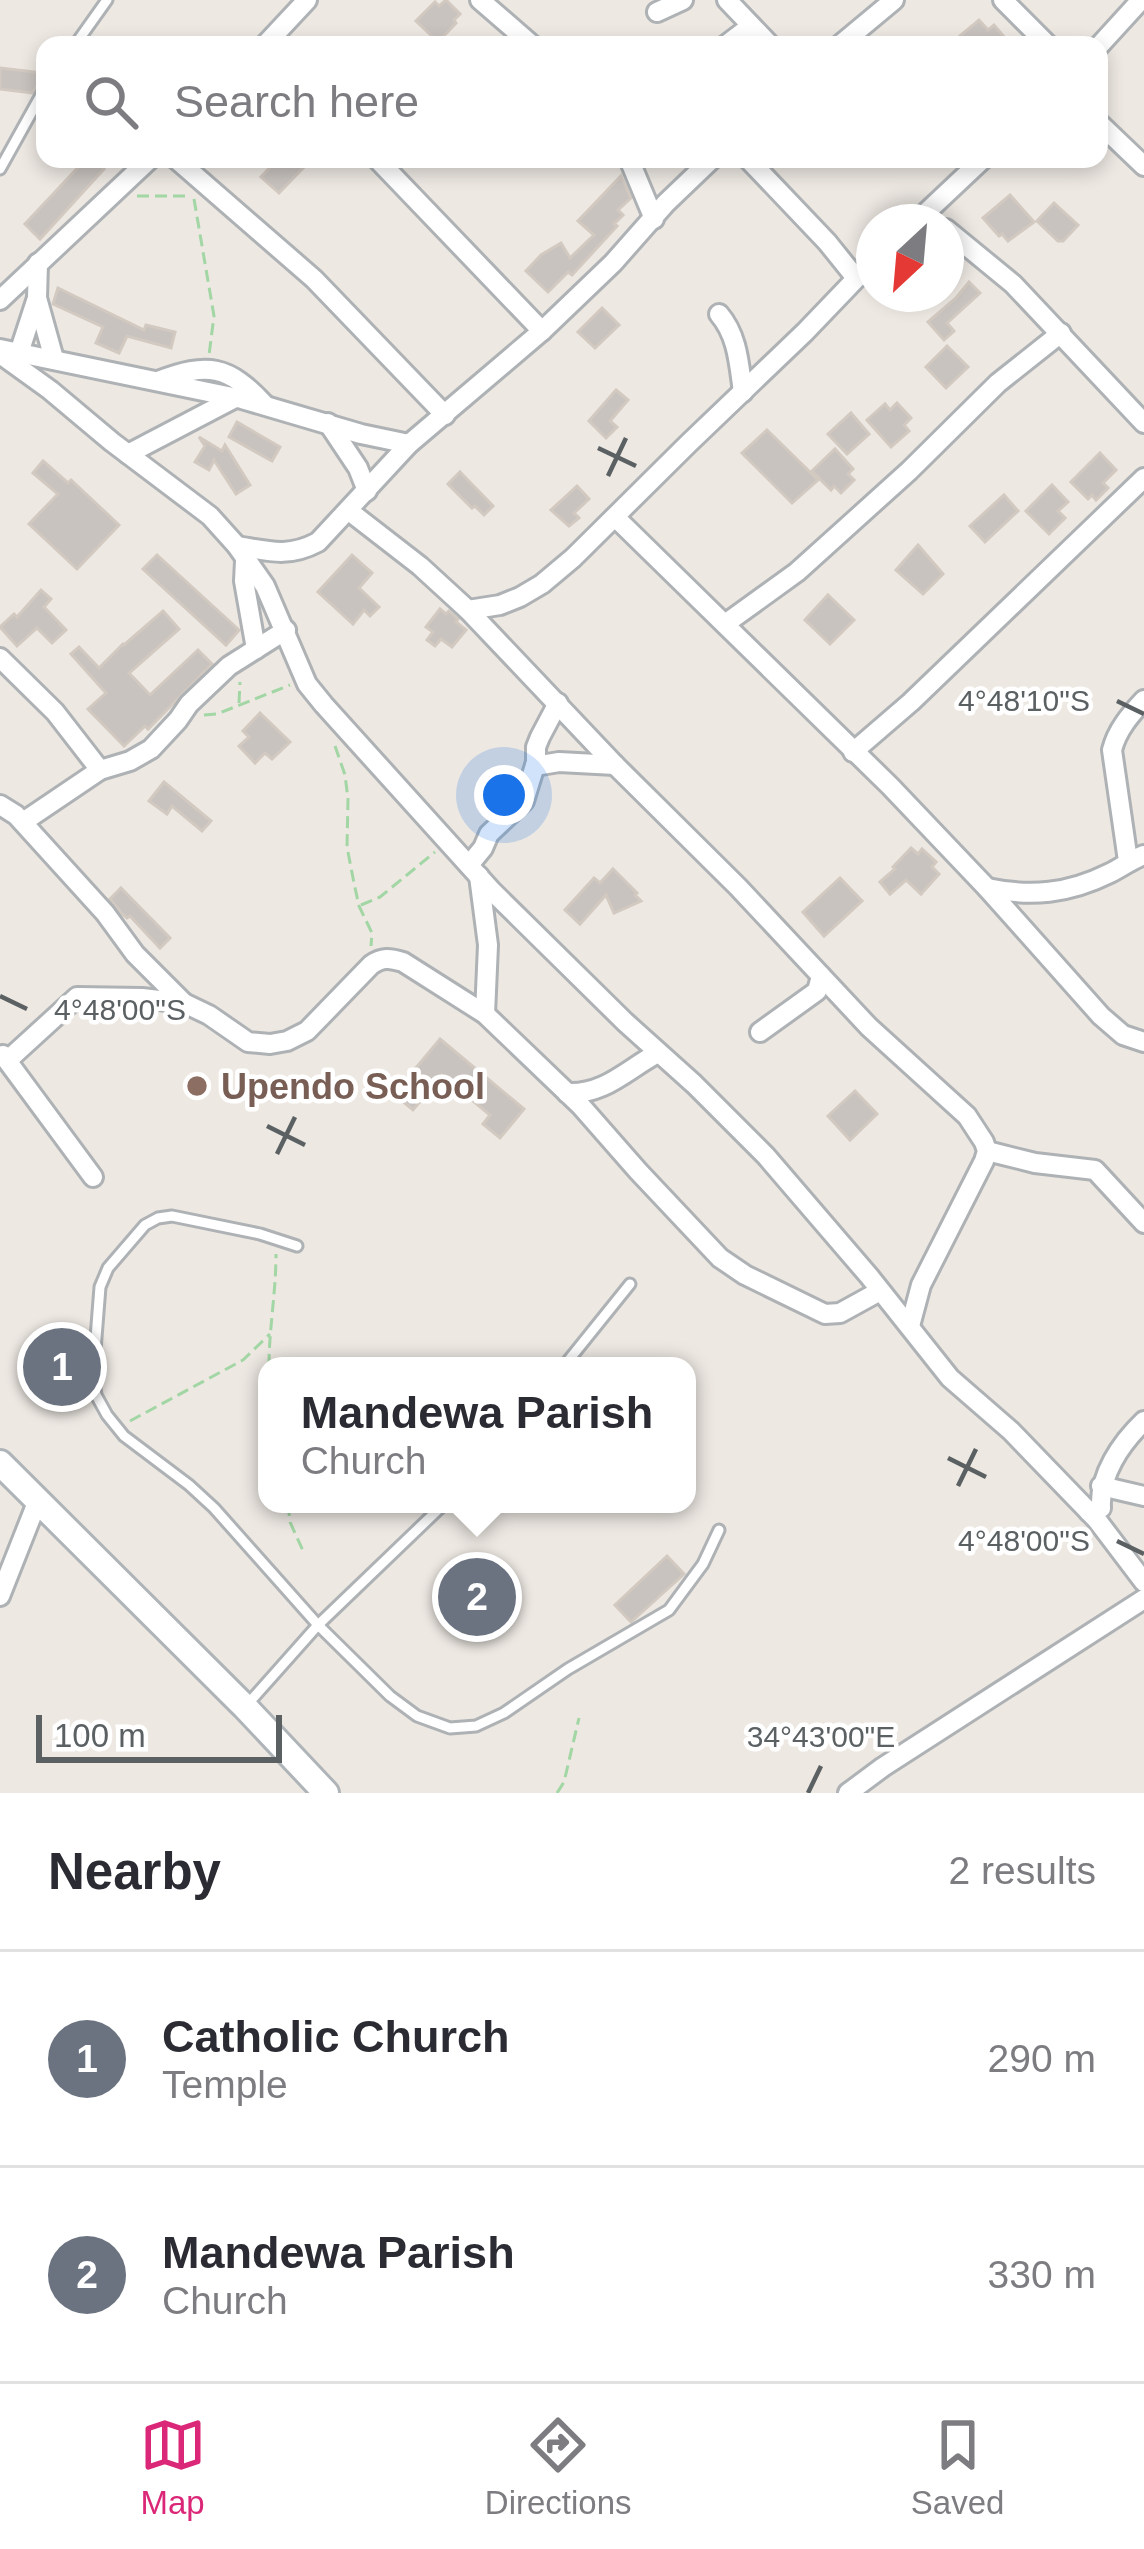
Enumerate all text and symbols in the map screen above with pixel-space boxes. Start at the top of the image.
search box [36,36,1108,168]
icon: search [78,69,144,135]
text: Search here [174,76,419,127]
north arrow [856,204,964,312]
text: 4°48'10"S [958,684,1090,717]
your location [474,765,534,825]
text: 4°48'00"S [54,993,186,1026]
place label: Upendo School [221,1066,485,1107]
marker: Upendo School [184,1073,210,1099]
pin: 1 [23,1322,101,1412]
popup [258,1357,696,1513]
text: Mandewa Parish [301,1387,653,1438]
text: Church [301,1439,426,1482]
text: 4°48'00"S [958,1524,1090,1557]
pin: 2 [438,1552,516,1642]
scale bar [36,1709,282,1762]
text: 100 m [54,1717,146,1754]
text: 34°43'00"E [747,1720,895,1753]
text: Nearby [48,1843,221,1900]
text: 2 results [949,1849,1096,1892]
text: Catholic Church [162,2011,510,2062]
text: 1 [76,2037,98,2080]
text: 290 m [988,2037,1096,2080]
text: Temple [162,2063,288,2106]
text: Mandewa Parish [162,2227,515,2278]
text: 2 [76,2253,98,2296]
text: 330 m [988,2253,1096,2296]
text: Church [162,2279,288,2322]
tab: Map [140,2412,206,2522]
tab: Directions [485,2412,632,2522]
tab: Saved [911,2412,1004,2522]

